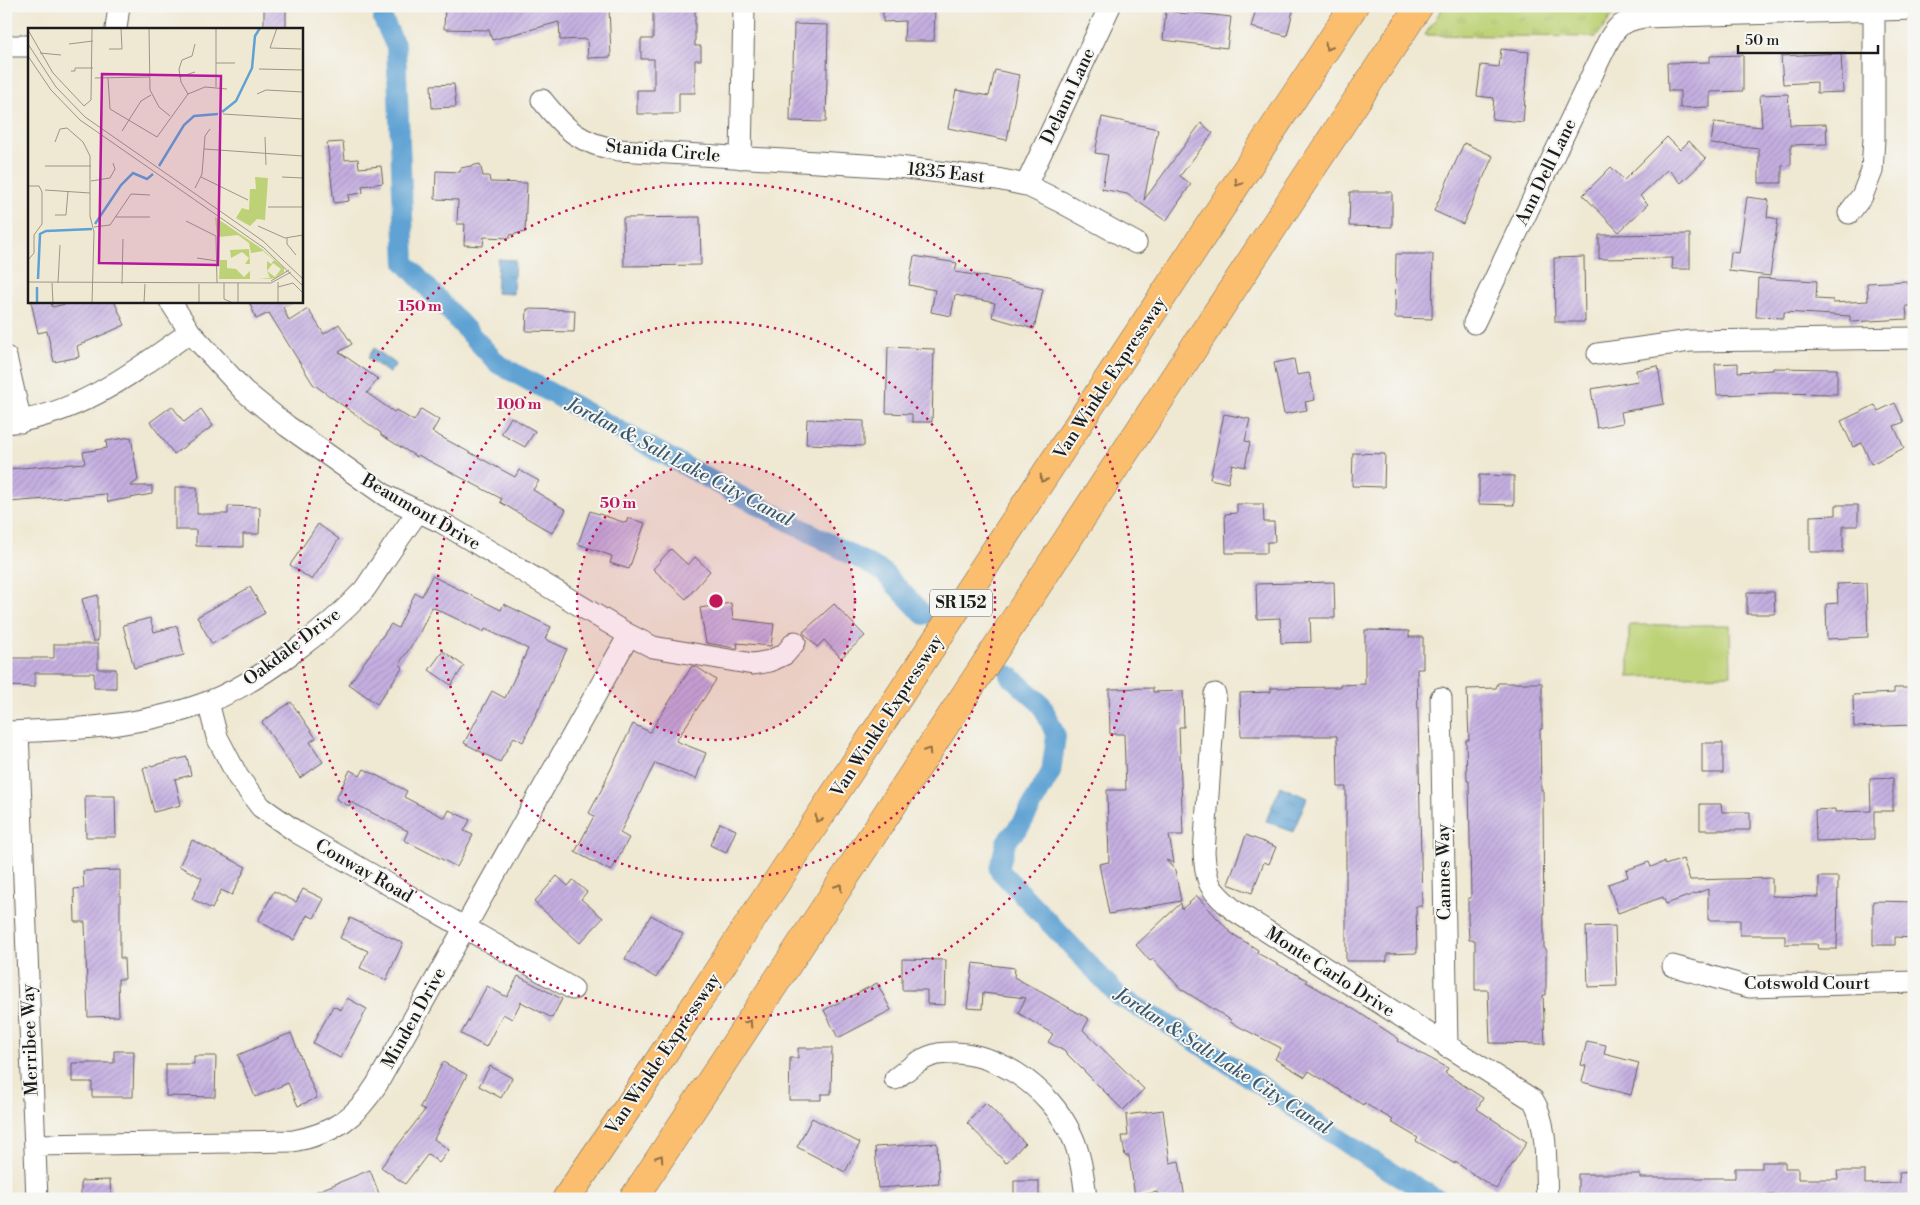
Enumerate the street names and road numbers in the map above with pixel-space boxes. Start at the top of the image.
street label: Delann Lane [1036,44,1100,148]
street label: Ann Dell Lane [1510,115,1582,230]
street label: Stanida Circle [605,135,721,167]
street label: 1835 East [906,157,987,189]
street label: Van Winkle Expressway [1048,292,1171,465]
street label: Beaumont Drive [357,468,485,555]
road number: SR 152 [930,590,992,616]
street label: Oakdale Drive [239,603,345,691]
street label: Van Winkle Expressway [825,630,948,803]
street label: Cannes Way [1432,823,1456,920]
street label: Conway Road [311,834,418,909]
street label: Monte Carlo Drive [1261,922,1399,1022]
street label: Minden Drive [377,963,451,1073]
street label: Van Winkle Expressway [600,969,726,1140]
street label: Cotswold Court [1744,972,1871,995]
street label: Merribee Way [17,983,43,1096]

